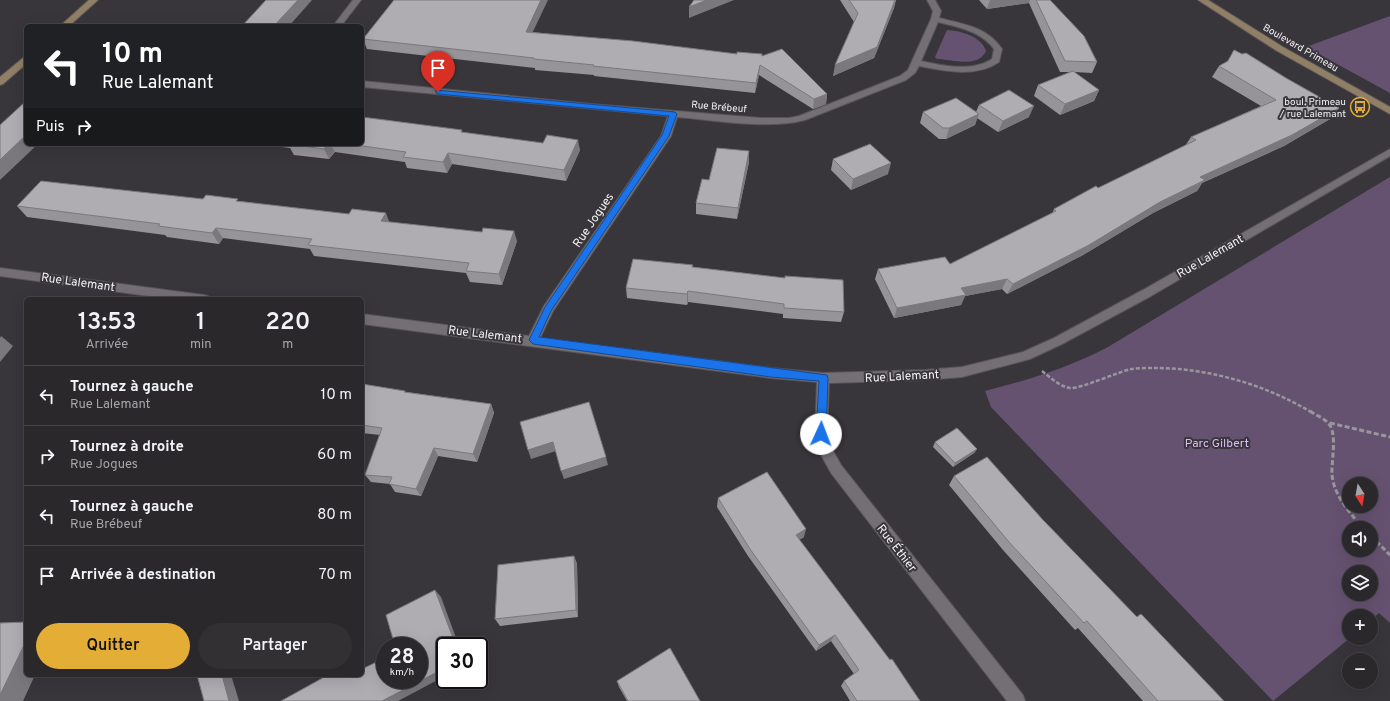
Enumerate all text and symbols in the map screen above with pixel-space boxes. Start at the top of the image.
street label: Boulevard Primeau [1260,21,1340,75]
text: 10 m [102,37,163,73]
icon: left [36,40,88,92]
pin [421,51,455,92]
icon: arrive [427,57,449,79]
text: Rue Lalemant [102,72,213,95]
place label: boul. Primeau / rue Lalemant [1279,96,1346,121]
bus stop icon: boul. Primeau / rue Lalemant [1349,96,1371,118]
street label: Rue Brébeuf [691,99,748,116]
icon: right [73,116,95,138]
text: Puis [36,118,65,137]
street label: Rue Jogues [570,190,618,251]
street label: Rue Lalemant [1174,231,1247,282]
street label: Rue Lalemant [40,270,116,296]
text: 13:53 [78,308,136,338]
text: 1 [196,308,206,338]
text: 220 [265,308,310,338]
street label: Rue Lalemant [447,323,523,347]
text: Arrivée [86,337,128,353]
text: min [190,337,212,353]
text: m [282,337,293,353]
street label: Rue Lalemant [865,367,940,387]
text: Tournez à gauche [70,378,194,397]
icon: left [36,385,58,407]
text: 10 m [321,386,352,405]
text: Rue Lalemant [70,397,151,413]
position arrow [800,413,842,455]
park label: Parc Gilbert [1185,436,1249,452]
text: Tournez à droite [70,438,184,457]
icon: right [36,445,58,467]
text: 60 m [317,446,352,465]
text: Rue Jogues [70,457,138,473]
north arrow [1342,477,1378,513]
map controls [1342,477,1378,689]
text: Tournez à gauche [70,498,194,517]
icon: left [36,505,58,527]
text: 80 m [317,506,352,525]
text: Rue Brébeuf [70,517,142,533]
button: sound [1342,521,1378,557]
street label: Rue Éthier [873,522,920,576]
icon: arrive [36,565,58,587]
button: layers [1342,565,1378,601]
text: Arrivée à destination [70,566,216,585]
text: 70 m [319,566,352,585]
button: + [1342,609,1378,645]
button: Quitter [36,623,190,669]
button: Partager [198,623,352,669]
speed limit sign: 30 [436,637,488,689]
text: 28 [390,645,414,671]
button: − [1342,653,1378,689]
text: km/h [390,666,414,679]

